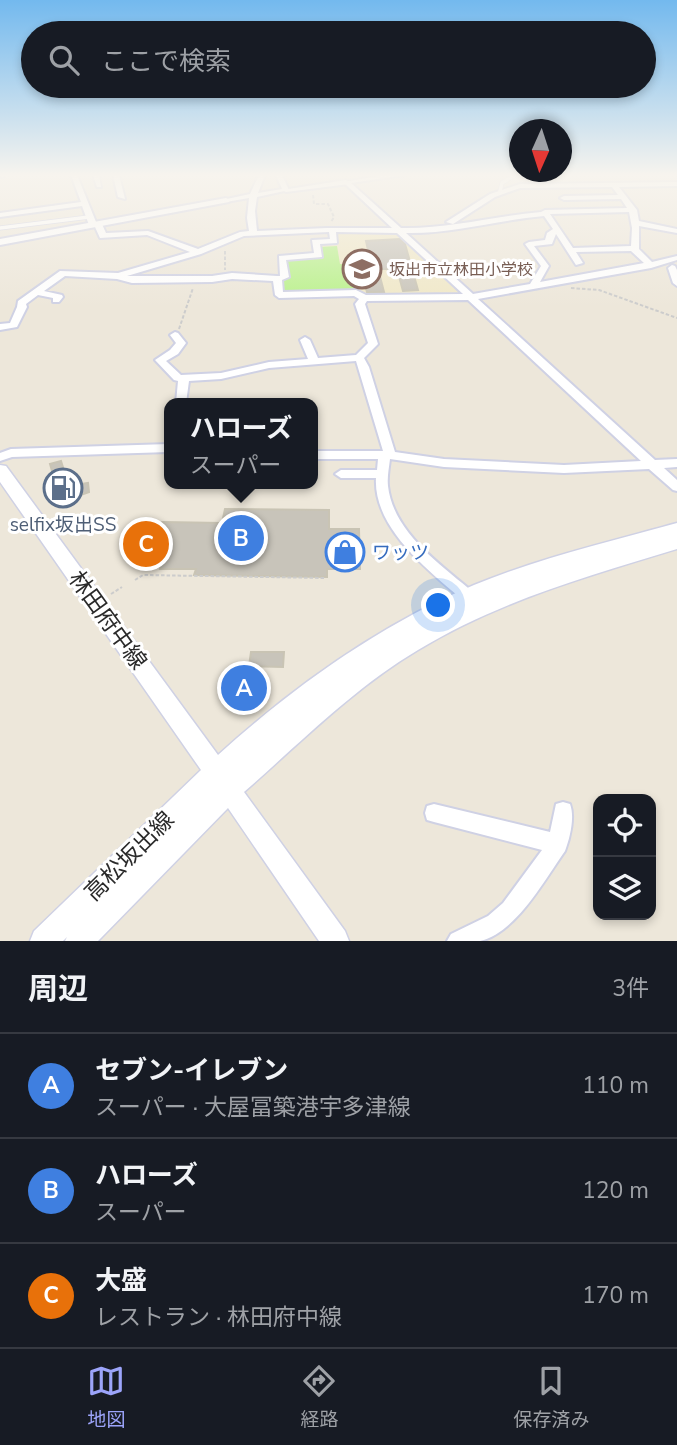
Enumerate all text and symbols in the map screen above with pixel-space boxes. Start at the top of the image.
search box [21,21,656,98]
icon: search [45,41,83,79]
text: ここで検索 [101,44,231,79]
north arrow [509,119,572,182]
school or university icon: 坂出市立林田小学校 [341,248,383,290]
place label: 坂出市立林田小学校 [389,259,533,281]
popup [164,398,318,489]
text: ハローズ [190,411,292,446]
text: スーパー [190,450,281,481]
fuel station icon: selfix坂出SS [42,467,84,509]
place label: selfix坂出SS [10,512,116,538]
pin: B [218,512,264,564]
pin: C [123,518,169,570]
shop icon: ワッツ [324,531,366,573]
place label: ワッツ [372,540,429,566]
street label: 林田府中線 [61,565,154,676]
your location [421,588,455,622]
pin: A [221,662,267,714]
map controls [593,794,656,920]
button: locate [593,794,656,857]
street label: 高松坂出線 [78,805,181,908]
button: layers [593,857,656,920]
text: 周辺 [28,969,88,1010]
text: 3件 [612,973,649,1004]
text: セブン-イレブン [95,1053,288,1088]
text: A [42,1070,60,1101]
text: 110 m [582,1070,649,1101]
text: スーパー · 大屋冨築港宇多津線 [95,1092,411,1123]
text: ハローズ [95,1158,198,1193]
text: B [43,1175,59,1206]
text: 120 m [582,1175,649,1206]
text: スーパー [95,1197,187,1228]
text: 大盛 [95,1263,147,1298]
text: C [43,1280,59,1311]
text: 170 m [582,1280,649,1311]
text: レストラン · 林田府中線 [95,1302,342,1333]
tab: 地図 [87,1362,126,1433]
tab: 経路 [300,1362,339,1433]
tab: 保存済み [513,1362,590,1433]

